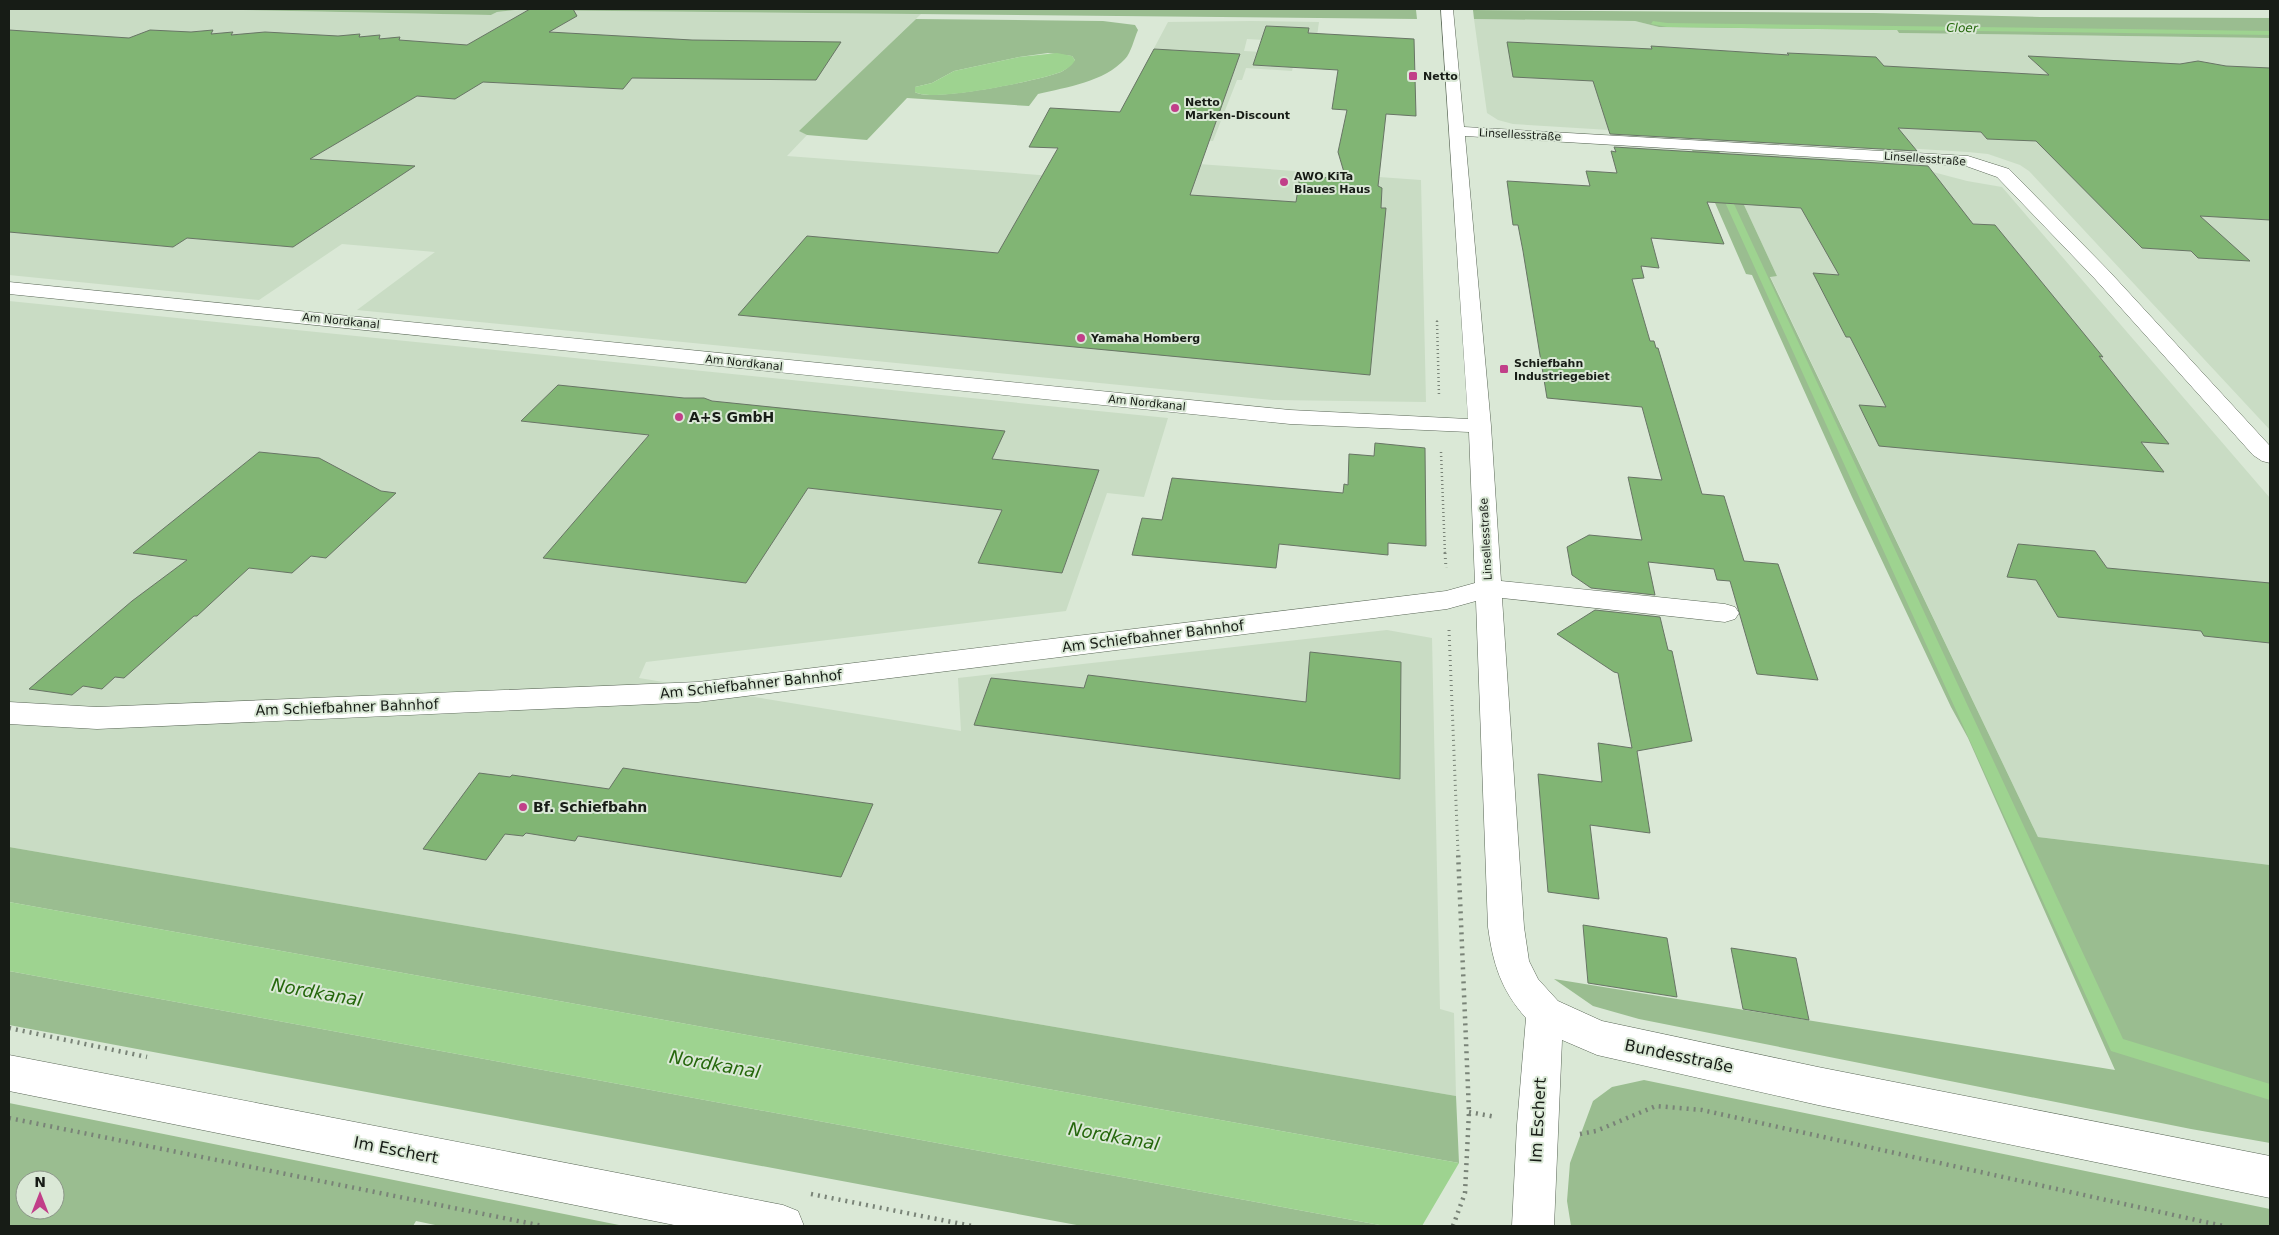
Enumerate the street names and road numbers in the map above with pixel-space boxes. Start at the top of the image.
street label: Linsellesstraße [1479,126,1562,144]
street label: Linsellesstraße [1884,150,1967,168]
street label: Am Nordkanal [302,310,380,332]
street label: Am Nordkanal [705,352,783,374]
street label: Am Nordkanal [1108,392,1186,414]
street label: Linsellesstraße [1477,497,1495,580]
street label: Am Schiefbahner Bahnhof [1061,617,1246,655]
street label: Am Schiefbahner Bahnhof [659,666,844,702]
street label: Am Schiefbahner Bahnhof [255,696,440,718]
street label: Bundesstraße [1623,1035,1735,1077]
street label: Im Eschert [1526,1077,1550,1163]
street label: Im Eschert [352,1133,440,1167]

